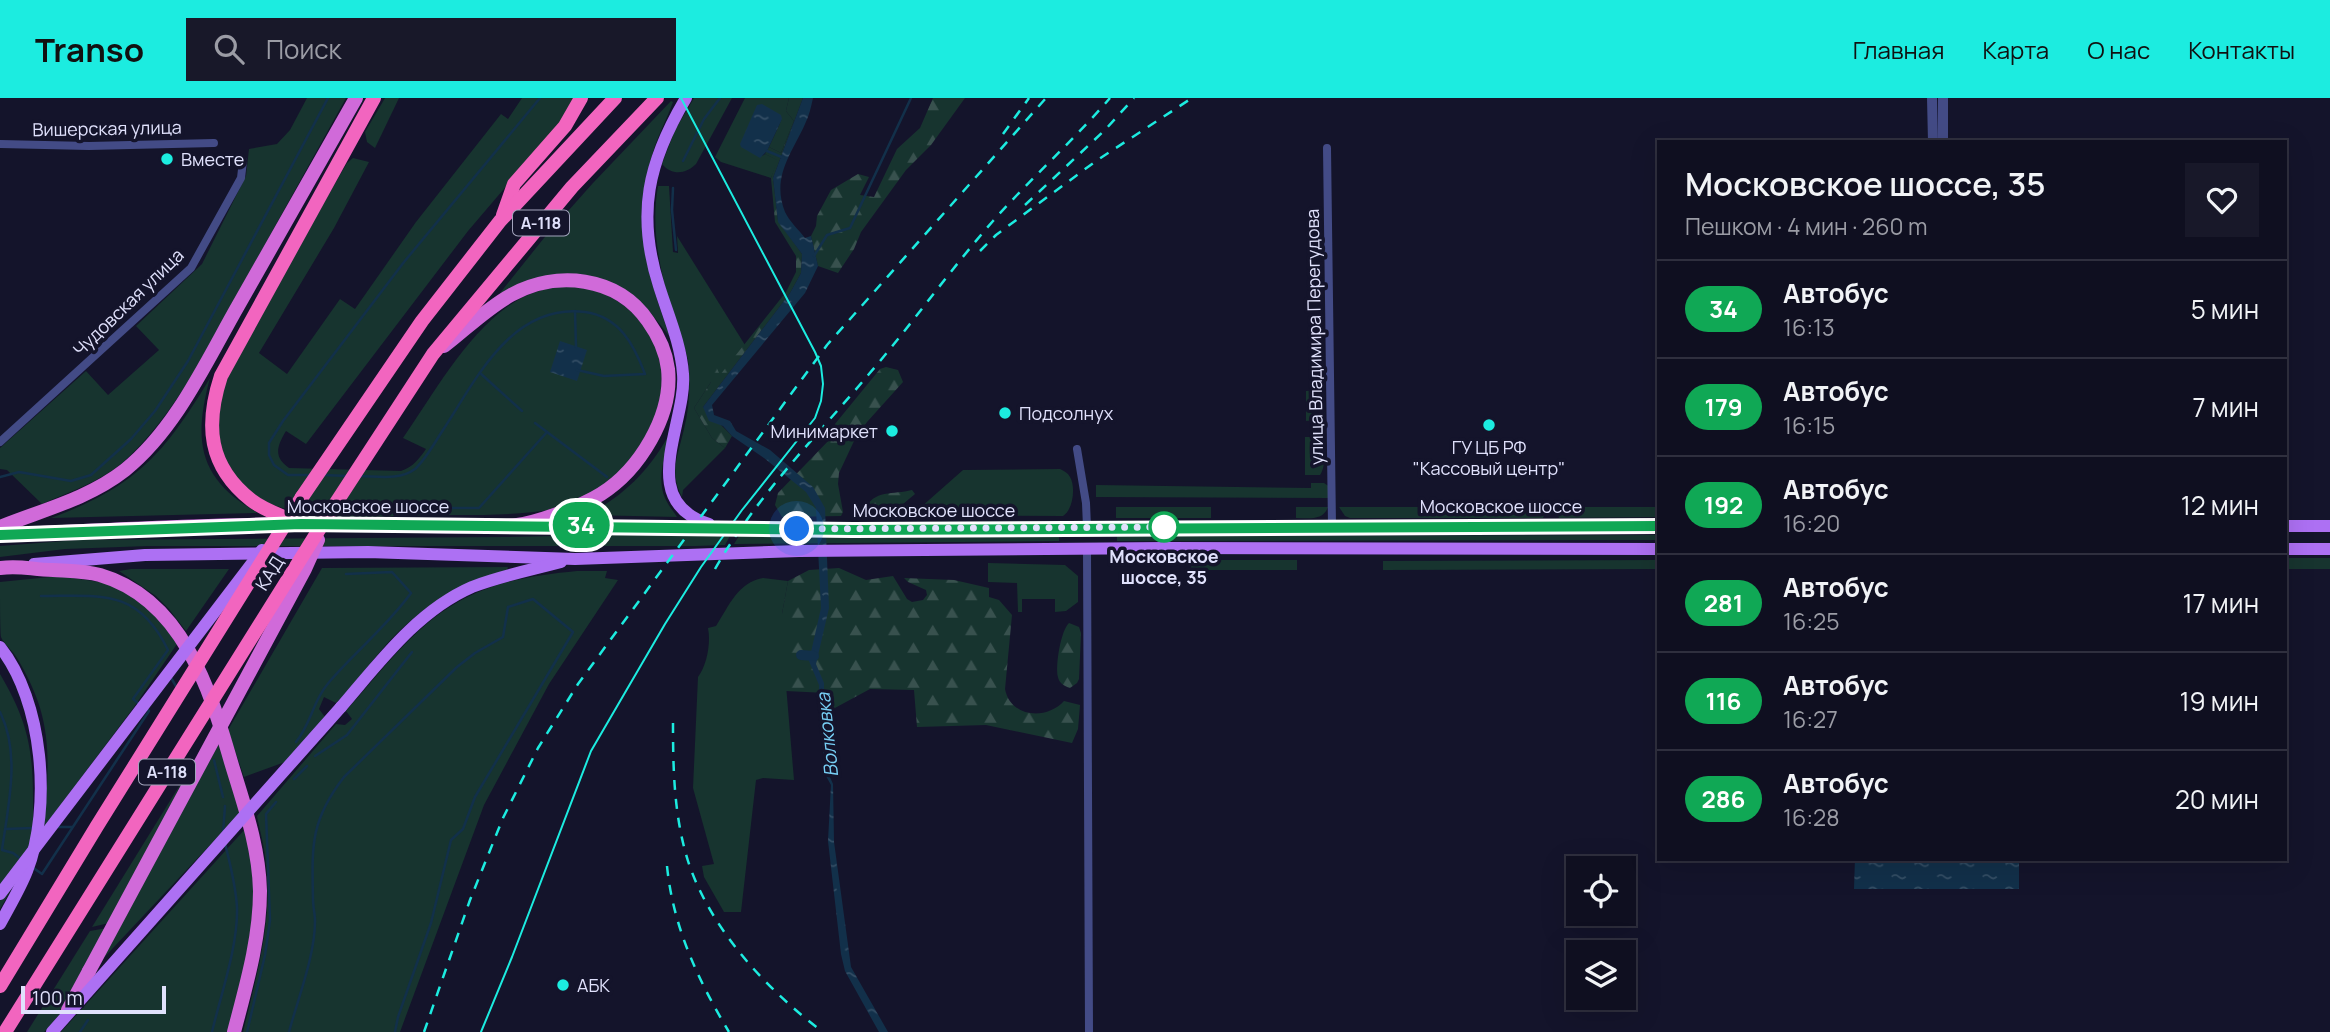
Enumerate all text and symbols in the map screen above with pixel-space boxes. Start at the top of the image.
search box [186,18,676,81]
text: Transo [35,27,144,72]
icon: search [210,30,248,68]
text: Поиск [266,31,342,67]
text: Главная [1853,33,1944,66]
text: Карта [1982,33,2049,66]
text: О нас [2087,33,2150,66]
text: Контакты [2188,33,2295,66]
street label: Вишерская улица [32,115,182,141]
place label: Вместе [181,147,244,171]
marker: Вместе [159,151,175,167]
text: Московское шоссе, 35 [1685,161,2046,206]
button: heart [2185,163,2259,237]
street label: улица Владимира Перегудова [1300,209,1328,465]
text: Пешком · 4 мин · 260 m [1685,210,1928,242]
road number: А-118 [513,211,569,236]
street label: Чудовская улица [67,243,189,361]
text: Автобус [1783,275,1889,311]
text: 5 мин [2191,291,2259,327]
text: 34 [1709,292,1738,325]
text: 16:13 [1783,311,1835,343]
text: Автобус [1783,373,1889,409]
text: 7 мин [2193,389,2259,425]
text: 179 [1704,390,1743,423]
place label: Подсолнух [1019,401,1114,425]
marker: Подсолнух [997,405,1013,421]
text: 16:15 [1783,409,1835,441]
marker: ГУ ЦБ РФ "Кассовый центр" [1481,417,1497,433]
place label: Минимаркет [771,419,878,443]
marker: Минимаркет [884,423,900,439]
place label: ГУ ЦБ РФ "Кассовый центр" [1413,435,1565,480]
text: Автобус [1783,471,1889,507]
text: 12 мин [2181,487,2259,523]
text: 192 [1704,488,1743,521]
street label: Московское шоссе [287,494,449,518]
street label: Московское шоссе [1420,494,1582,518]
street label: Московское шоссе [853,498,1015,522]
line badge: 34 [550,502,612,548]
text: 16:20 [1783,507,1840,539]
text: 34 [567,508,595,541]
your location [779,511,814,546]
marker: Московское шоссе, 35 [1149,512,1179,542]
place label: Московское шоссе, 35 [1109,544,1219,589]
street label: КАД [249,551,289,595]
text: Автобус [1783,569,1889,605]
text: 17 мин [2182,585,2259,621]
text: 281 [1704,586,1743,619]
text: 16:25 [1783,605,1840,637]
text: Автобус [1783,667,1889,703]
text: 19 мин [2179,683,2259,719]
text: 116 [1706,684,1741,717]
water label: Волковка [810,690,844,778]
text: 16:27 [1783,703,1838,735]
road number: А-118 [139,760,195,785]
text: Автобус [1783,765,1889,801]
text: 20 мин [2175,781,2259,817]
text: 286 [1702,782,1745,815]
text: 16:28 [1783,801,1840,833]
map controls [1566,856,1636,1010]
button: locate [1566,856,1636,926]
button: layers [1566,940,1636,1010]
place label: АБК [577,973,610,997]
marker: АБК [555,977,571,993]
scale bar [21,983,166,1015]
text: 100 m [32,985,83,1011]

